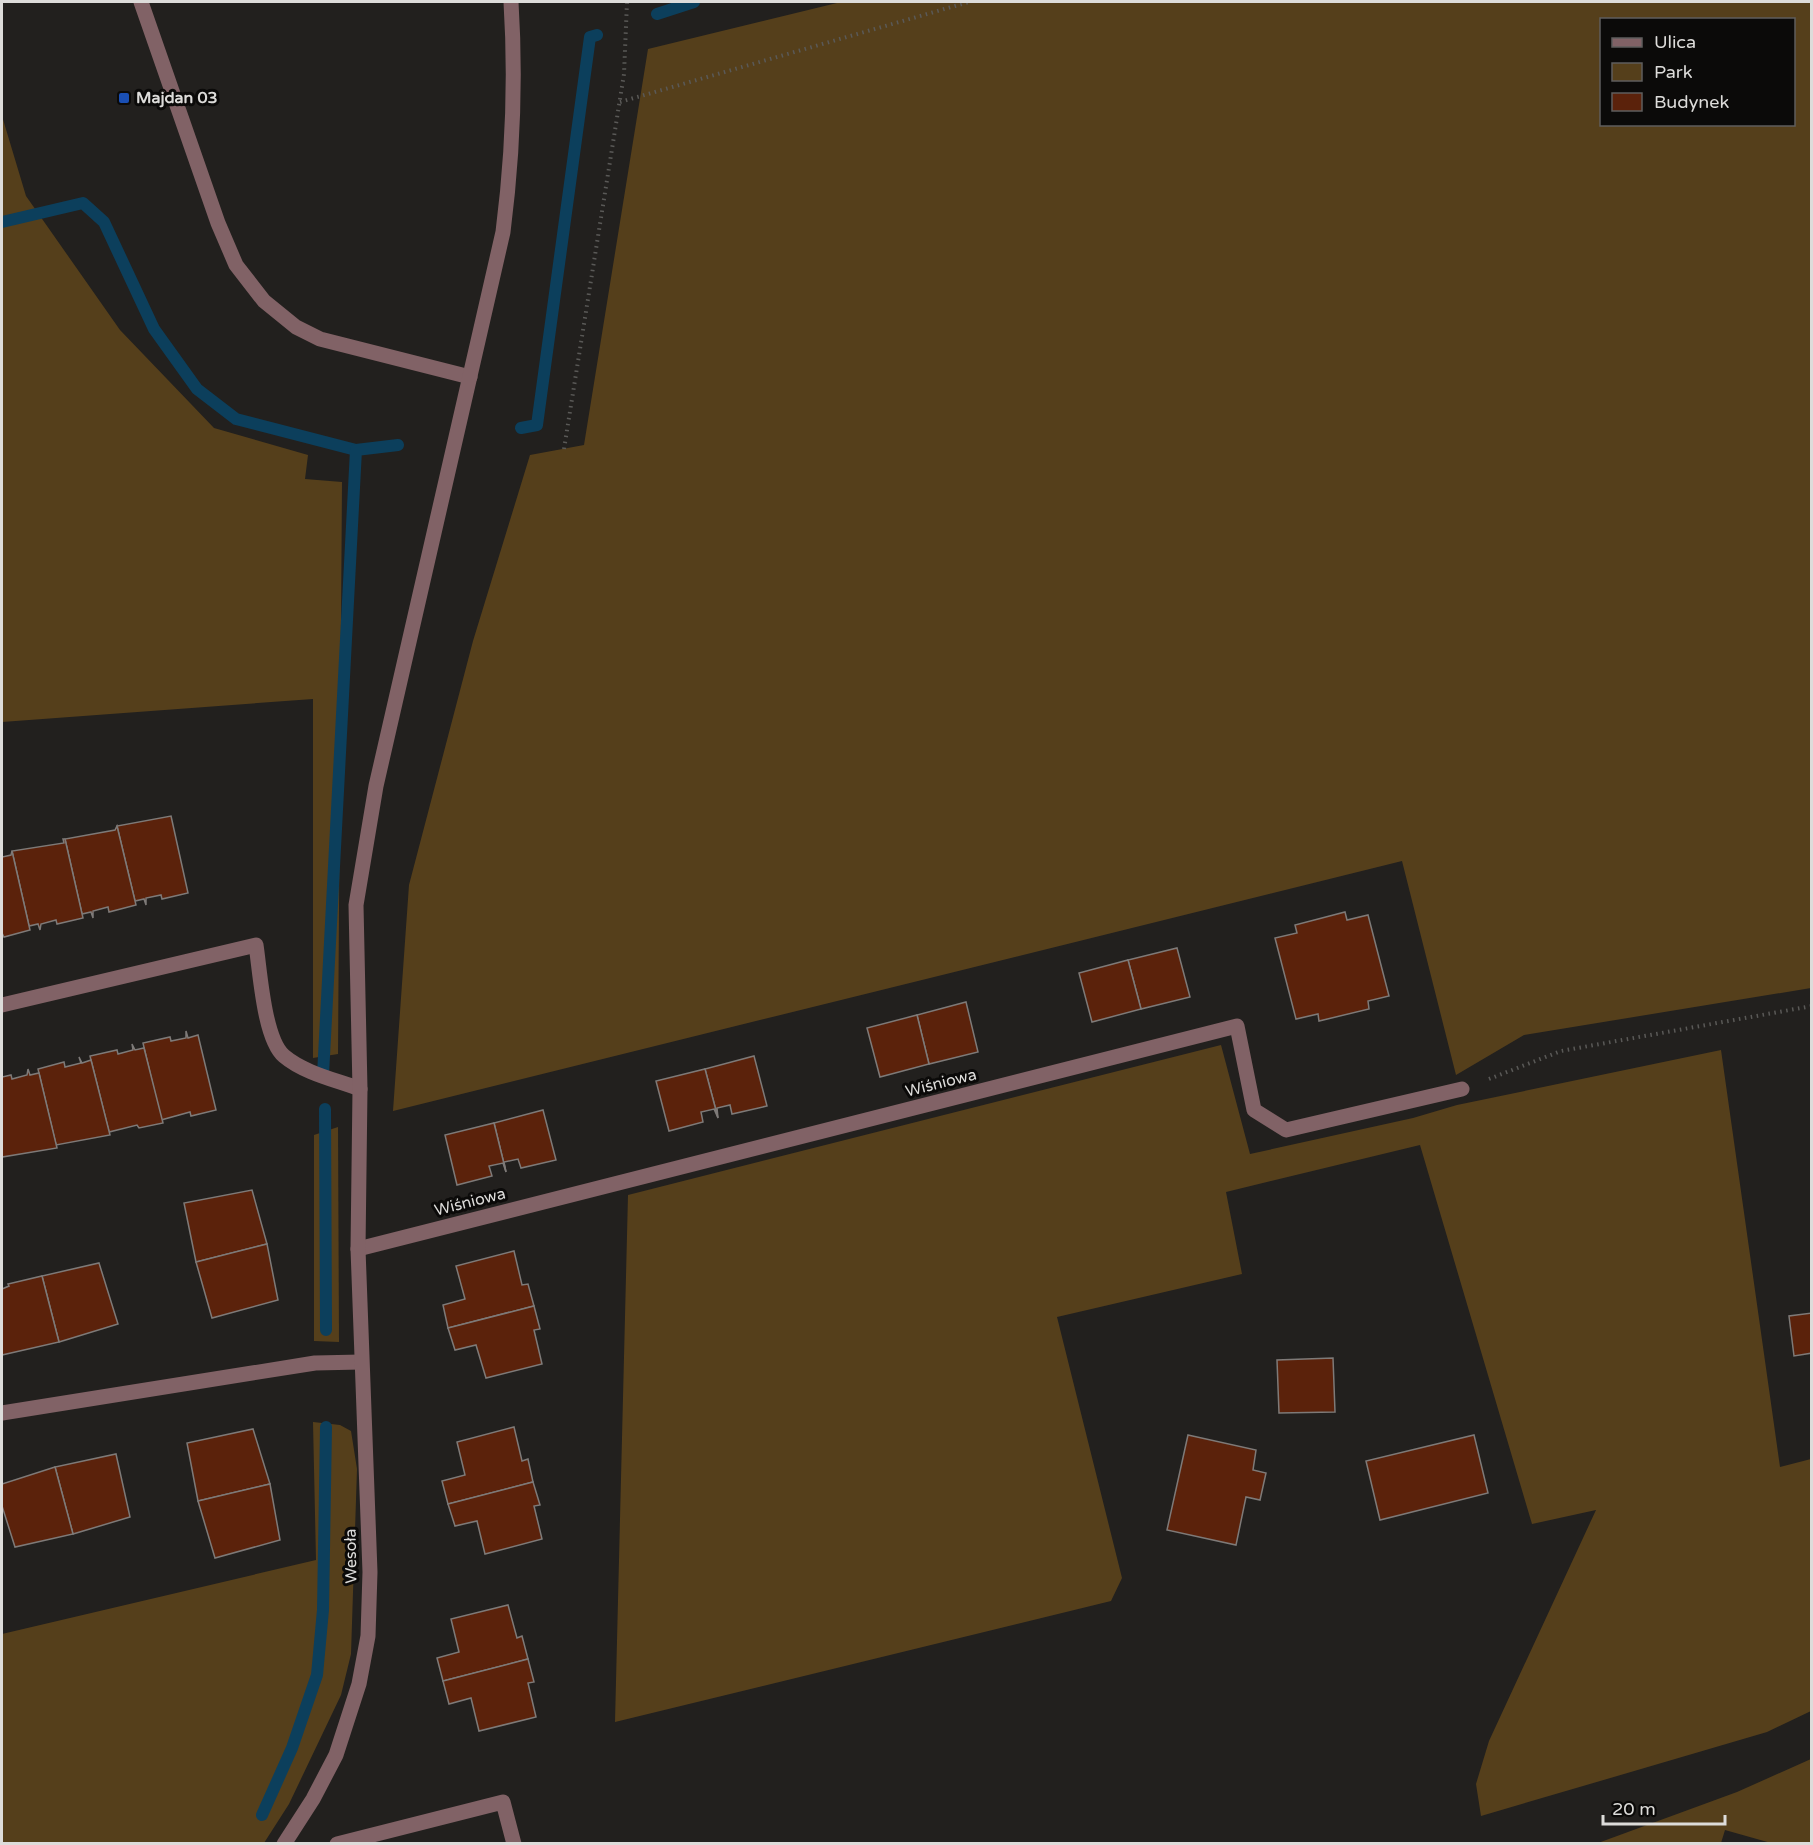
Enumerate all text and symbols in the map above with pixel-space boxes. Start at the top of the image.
legend [1600,18,1795,126]
text: Ulica [1654,31,1696,53]
text: Park [1654,61,1693,83]
place label: Majdan 03 [136,88,218,108]
marker: Majdan 03 [117,91,131,105]
text: Budynek [1654,91,1729,113]
street label: Wiśniowa [903,1065,979,1101]
street label: Wiśniowa [432,1184,508,1220]
street label: Wesoła [341,1528,361,1584]
scale bar [1603,1788,1724,1826]
text: 20 m [1612,1798,1656,1820]

